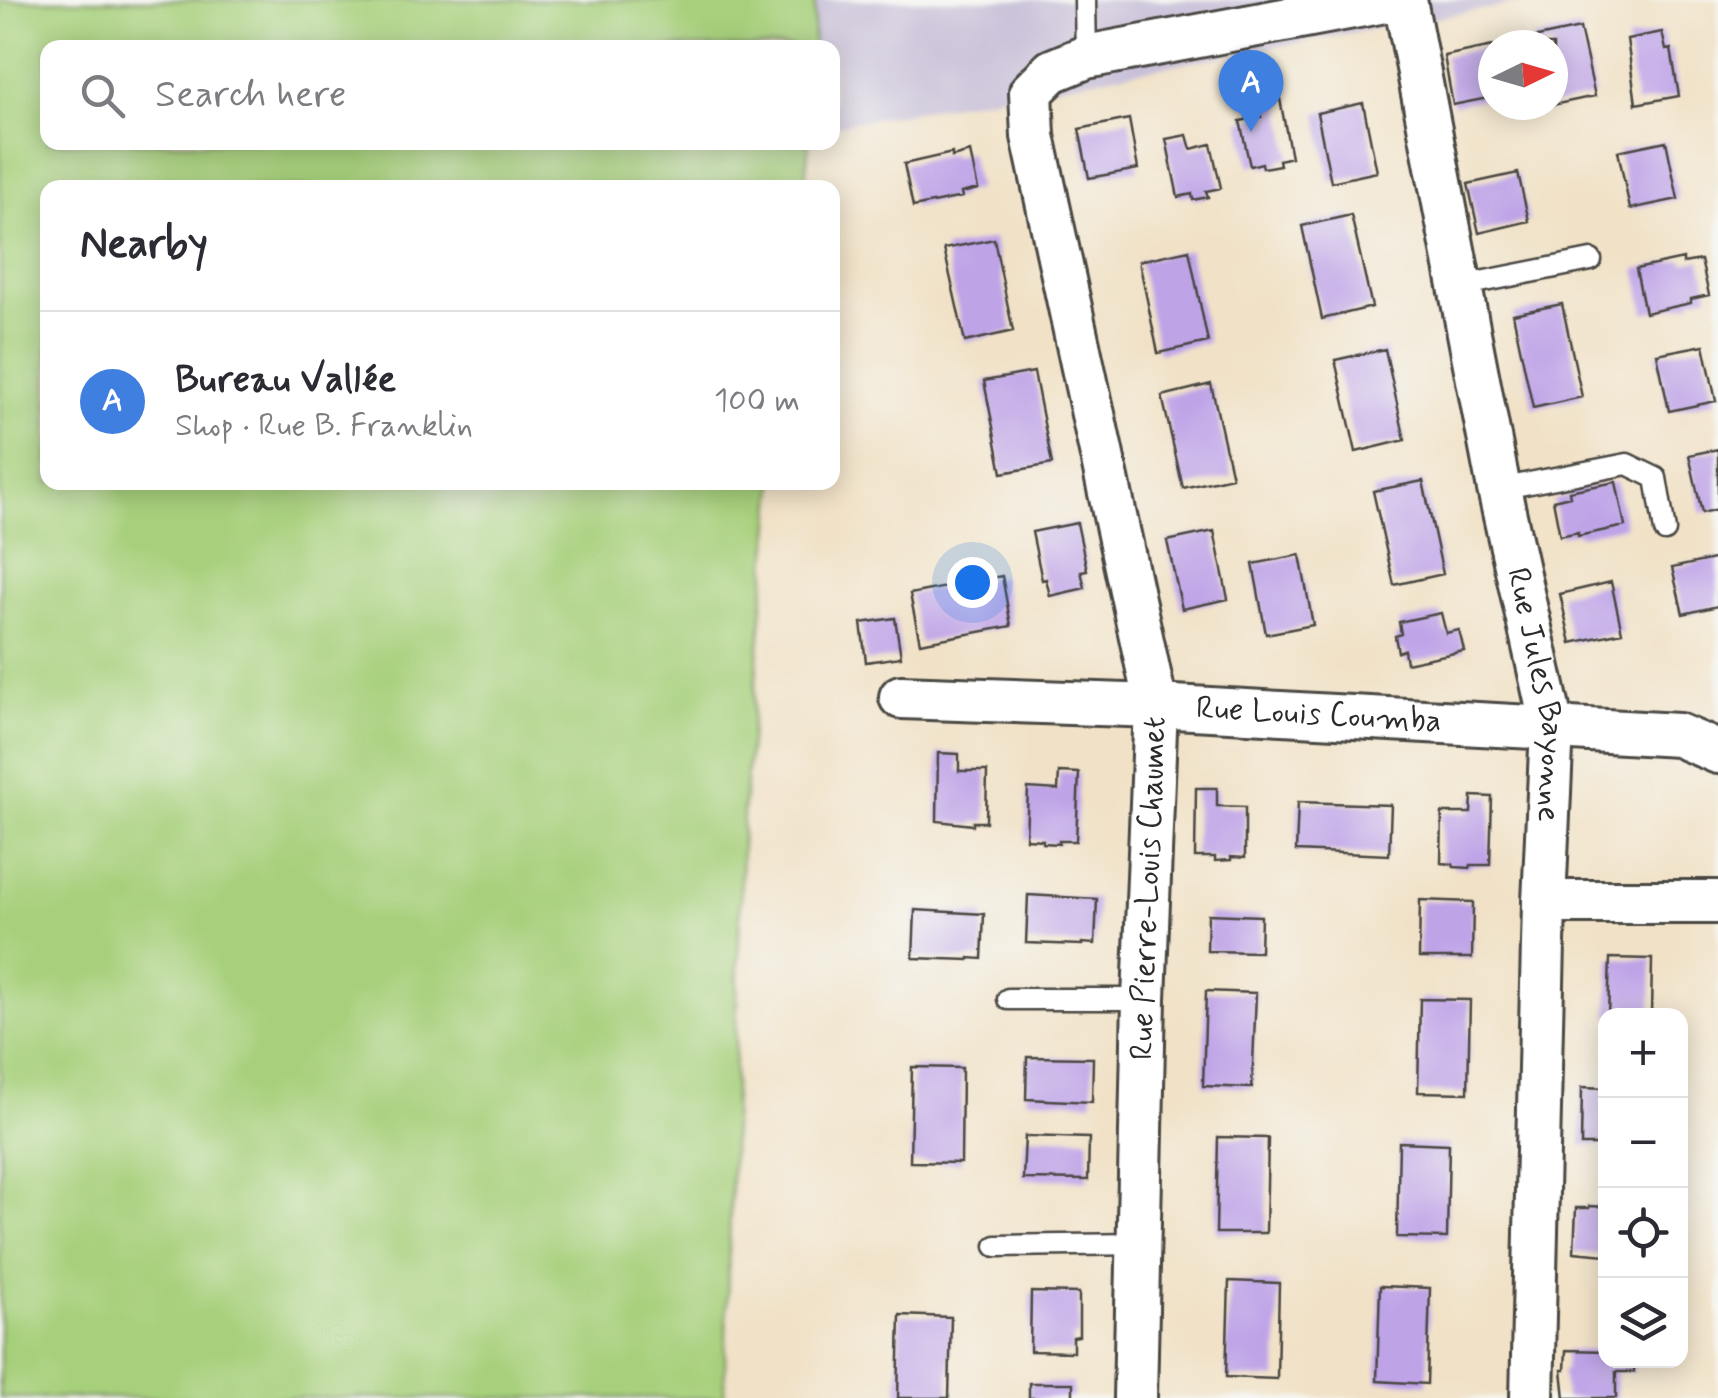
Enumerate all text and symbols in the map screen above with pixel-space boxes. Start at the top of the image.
north arrow [1478,30,1568,120]
search box [40,40,840,150]
pin: A [1218,49,1284,132]
icon: search [75,68,130,123]
text: Search here [155,71,346,120]
text: Nearby [80,218,208,273]
text: Bureau Vallée [175,356,396,405]
text: A [102,380,123,422]
text: 100 m [714,380,800,422]
text: Shop · Rue B. Franklin [175,405,473,447]
your location [947,557,998,608]
street label: Rue Jules Bayonne [1496,564,1573,823]
street label: Rue Louis Coumba [1195,687,1442,743]
street label: Rue Pierre-Louis Chaumet [1122,716,1177,1060]
map controls [1598,1008,1688,1368]
button: + [1598,1008,1688,1098]
button: − [1598,1098,1688,1188]
button: locate [1598,1188,1688,1278]
button: layers [1598,1278,1688,1368]

